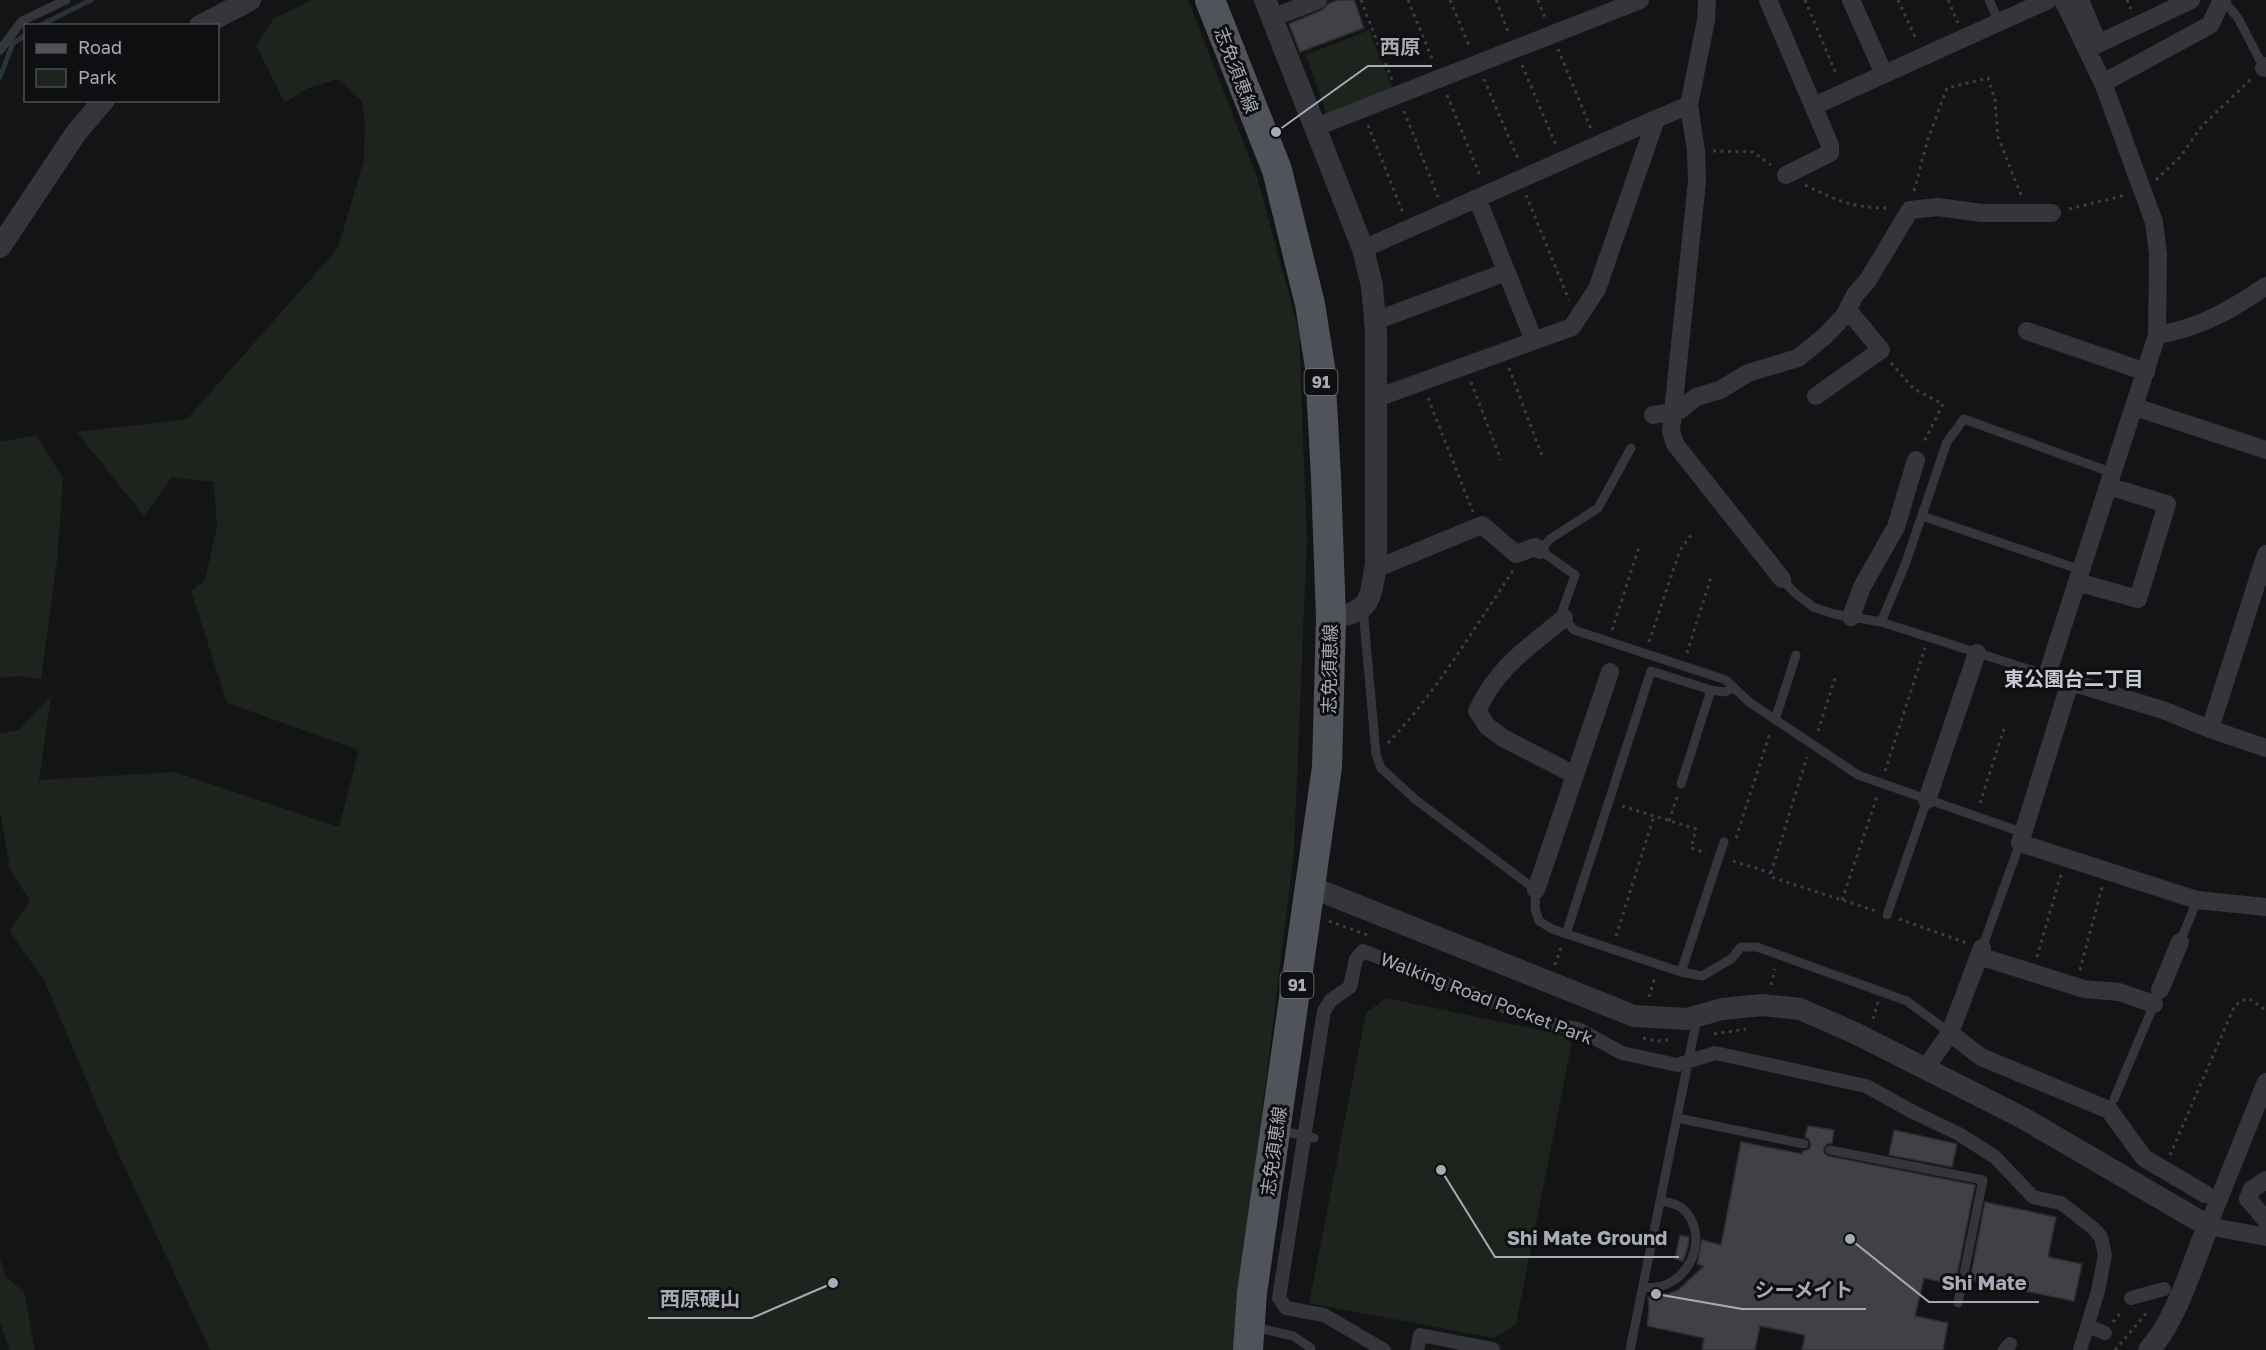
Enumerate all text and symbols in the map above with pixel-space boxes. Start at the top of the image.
legend [24,24,219,102]
street label: 志免須恵線 [1211,24,1263,116]
callout: 西原 [1368,28,1432,66]
text: 西原 [1380,34,1420,58]
text: Road [78,36,122,58]
text: Park [78,66,117,88]
road number: 91 [1304,369,1338,395]
street label: 志免須恵線 [1317,624,1341,714]
district label: 東公園台二丁目 [2004,666,2144,690]
street label: Walking Road Pocket Park [1378,947,1596,1049]
road number: 91 [1280,972,1314,998]
street label: 志免須恵線 [1256,1105,1290,1197]
callout: Shi Mate Ground [1495,1219,1679,1257]
text: Shi Mate Ground [1507,1225,1667,1249]
callout: Shi Mate [1929,1264,2039,1302]
text: Shi Mate [1941,1270,2027,1294]
callout: シーメイト [1742,1271,1866,1309]
text: シーメイト [1754,1277,1854,1301]
callout: 西原硬山 [648,1280,752,1318]
text: 西原硬山 [660,1286,740,1310]

